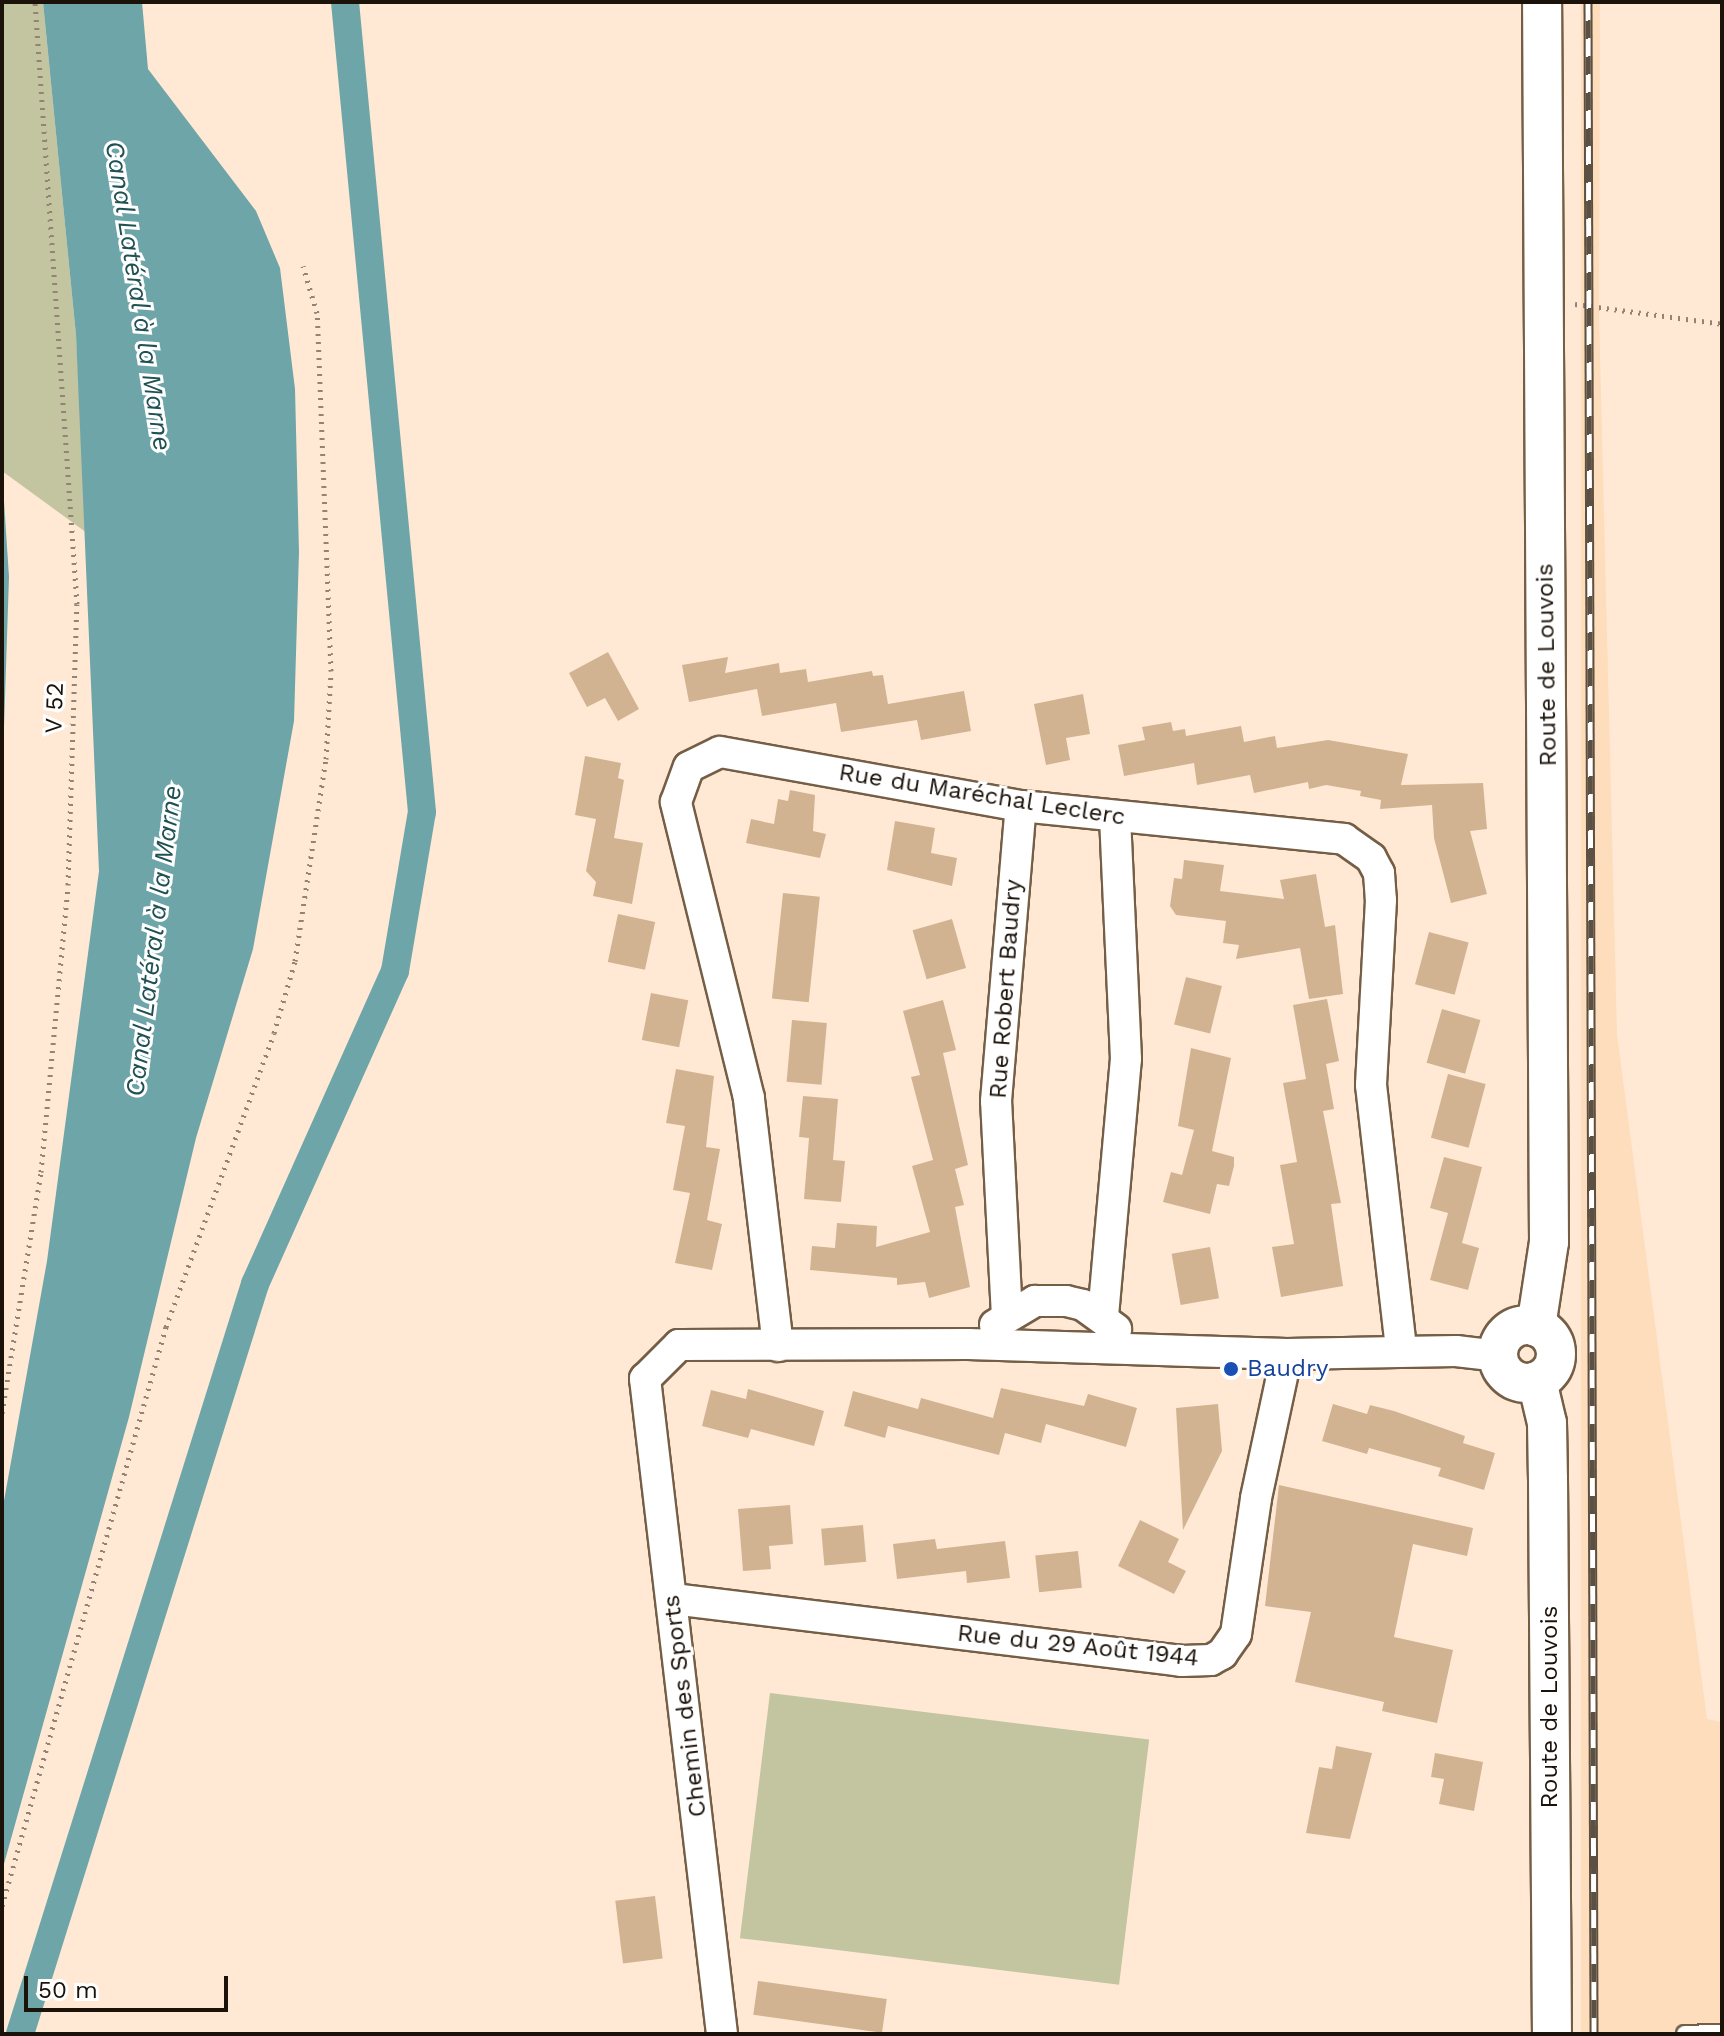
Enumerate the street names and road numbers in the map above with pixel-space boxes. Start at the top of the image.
street label: Route de Louvois [1531,563,1563,767]
street label: V 52 [40,682,70,734]
street label: Rue du Maréchal Leclerc [836,758,1128,832]
street label: Rue Robert Baudry [984,878,1028,1100]
street label: Chemin des Sports [657,1593,713,1819]
street label: Route de Louvois [1536,1605,1564,1809]
street label: Rue du 29 Août 1944 [955,1619,1201,1673]

